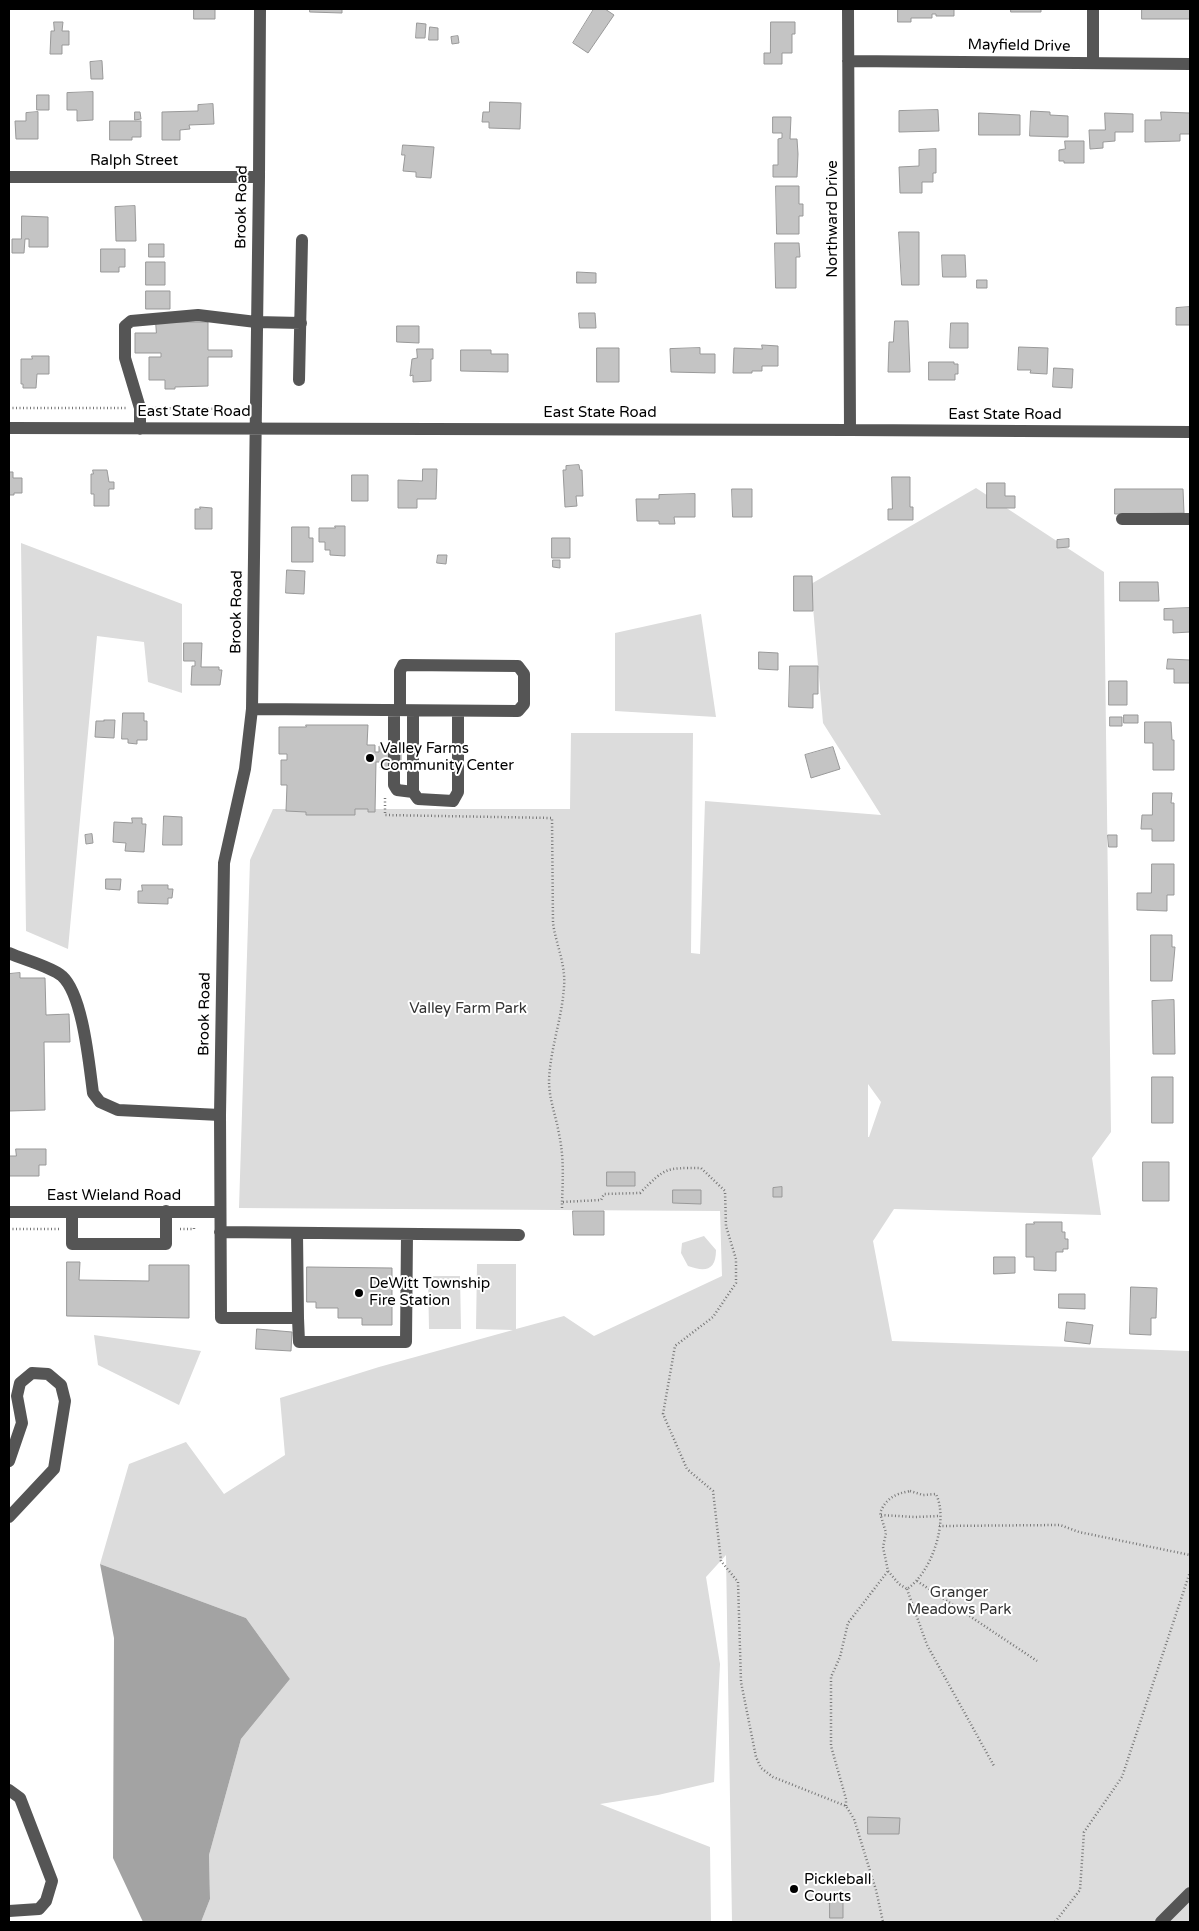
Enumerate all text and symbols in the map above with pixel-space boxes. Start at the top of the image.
street label: Mayfield Drive [967,36,1071,56]
street label: Ralph Street [90,152,178,170]
street label: Northward Drive [824,160,842,278]
street label: Brook Road [232,165,252,249]
street label: East State Road [137,403,251,421]
street label: East State Road [543,404,657,422]
street label: East State Road [948,406,1062,424]
street label: Brook Road [227,570,247,654]
place label: Valley Farms Community Center [380,740,514,775]
marker: Valley Farms Community Center [364,752,376,764]
street label: Brook Road [195,972,215,1056]
park label: Valley Farm Park [409,1000,527,1018]
street label: East Wieland Road [47,1187,181,1205]
place label: DeWitt Township Fire Station [369,1275,490,1310]
marker: DeWitt Township Fire Station [353,1287,365,1299]
park label: Granger Meadows Park [907,1584,1011,1619]
place label: Pickleball Courts [804,1871,871,1906]
marker: Pickleball Courts [788,1883,800,1895]

